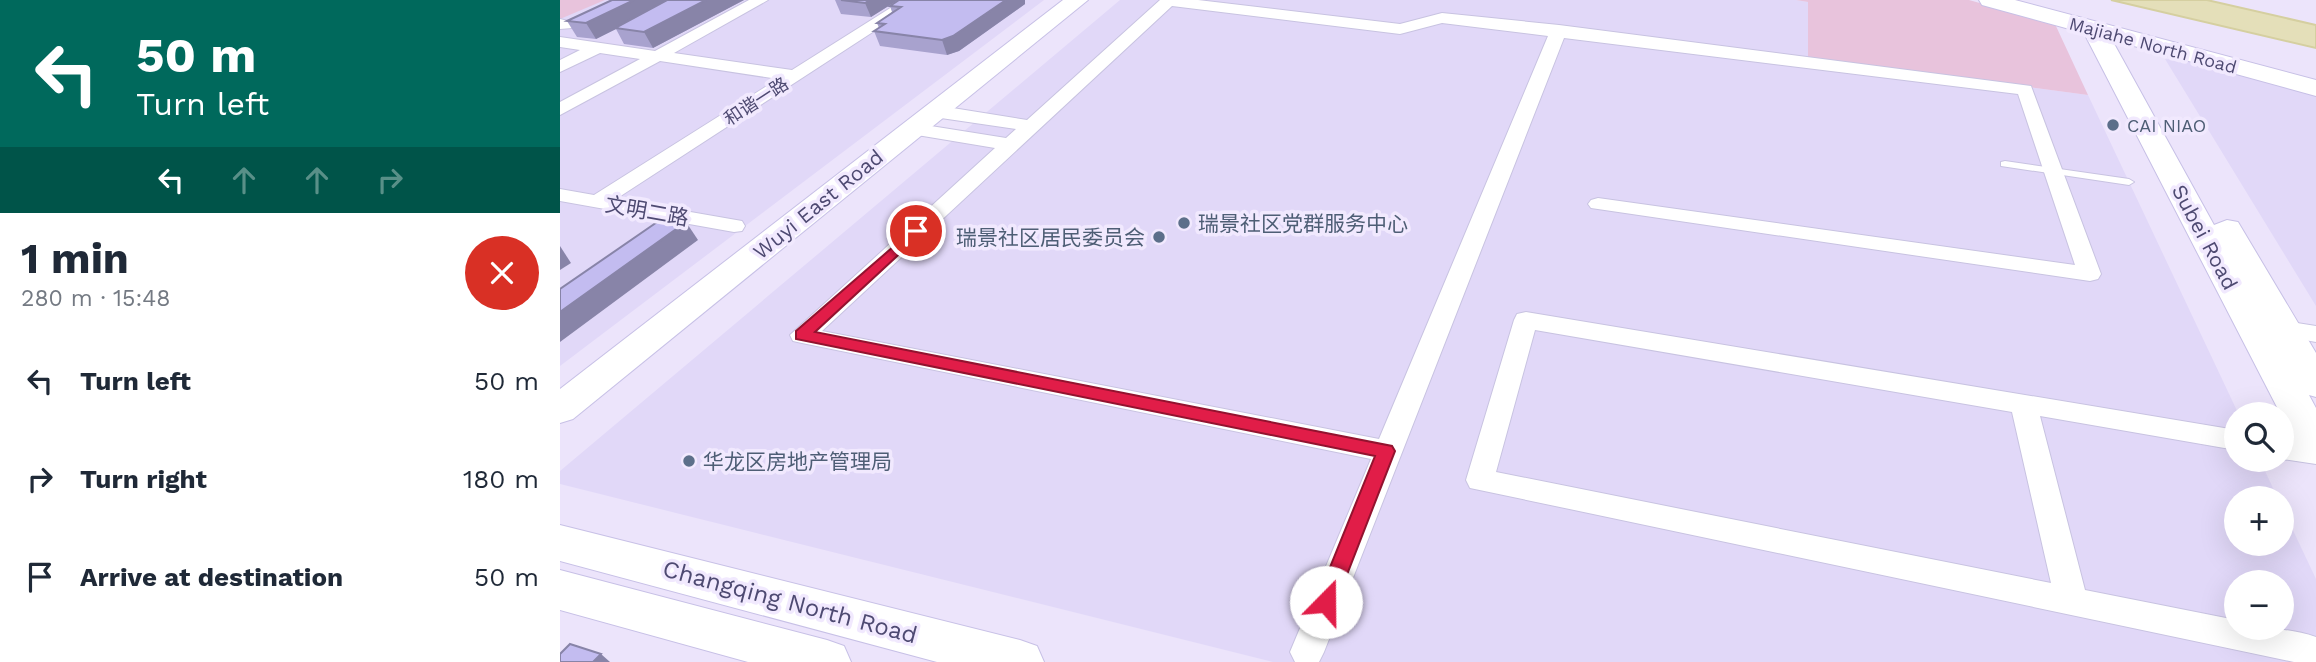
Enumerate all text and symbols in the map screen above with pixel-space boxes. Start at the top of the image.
street label: Majiahe North Road [2067,13,2239,77]
text: 50 m [136,26,256,84]
icon: left [21,28,112,119]
street label: 和谐一路 [720,73,792,129]
text: Turn left [136,85,269,123]
place label: CAI NIAO [2127,115,2206,136]
marker: CAI NIAO [2105,117,2121,133]
street label: Wuyi East Road [748,144,888,264]
icon: left [152,161,190,199]
icon: ahead [225,161,263,199]
icon: ahead [298,161,336,199]
icon: right [371,161,409,199]
street label: Subei Road [2167,180,2243,294]
street label: 文明二路 [603,191,691,231]
pin [886,201,946,261]
place label: 瑞景社区党群服务中心 [1198,211,1408,236]
icon: arrive [897,212,935,250]
marker: 瑞景社区党群服务中心 [1176,215,1192,231]
place label: 瑞景社区居民委员会 [956,225,1145,250]
marker: 瑞景社区居民委员会 [1151,229,1167,245]
text: 1 min [21,234,129,283]
button: close [465,236,539,310]
text: 280 m · 15:48 [21,285,170,312]
icon: left [21,362,59,400]
text: Turn left [80,366,191,396]
text: 50 m [474,366,539,396]
map controls [2224,402,2294,640]
button: search [2224,402,2294,472]
place label: 华龙区房地产管理局 [703,449,892,474]
marker: 华龙区房地产管理局 [681,453,697,469]
icon: right [21,460,59,498]
text: Turn right [80,464,207,494]
text: 180 m [463,464,539,494]
button: + [2224,486,2294,556]
street label: Changqing North Road [660,555,920,649]
icon: arrive [21,558,59,596]
text: Arrive at destination [80,562,343,592]
text: 50 m [474,562,539,592]
position arrow [1289,565,1363,639]
button: − [2224,570,2294,640]

